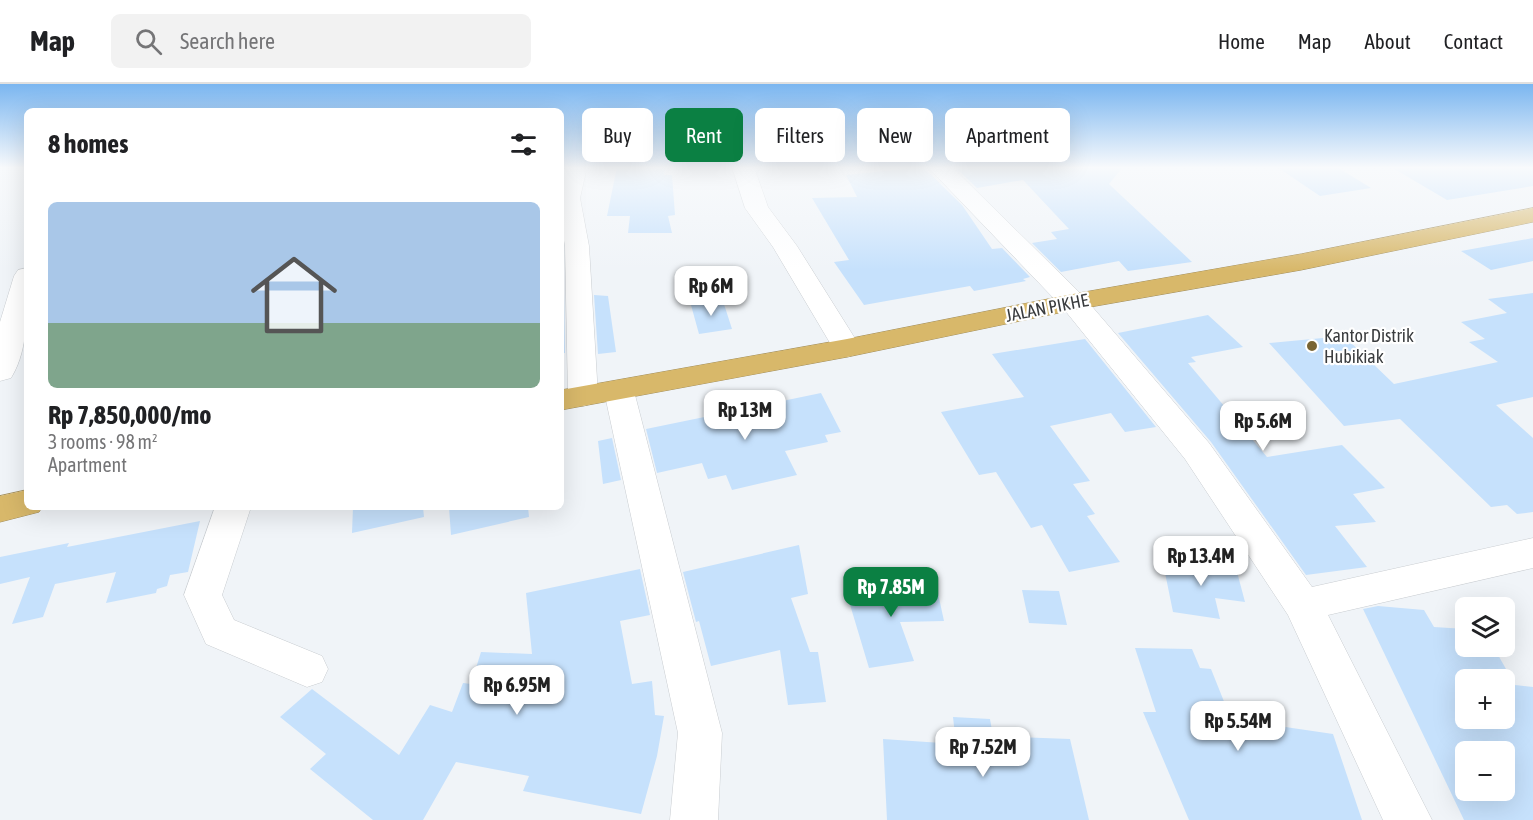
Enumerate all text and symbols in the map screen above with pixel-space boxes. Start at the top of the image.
search box [111,14,531,68]
text: Map [30,25,75,57]
icon: search [132,25,165,58]
text: Search here [180,28,275,54]
text: Home [1218,29,1265,53]
text: Map [1298,29,1332,53]
text: About [1365,29,1411,53]
text: Contact [1444,29,1503,53]
chip: Buy [582,108,653,162]
chip: Rent [665,108,743,162]
chip: Filters [755,108,845,162]
chip: New [857,108,933,162]
chip: Apartment [945,108,1070,162]
icon: filters [507,128,540,161]
text: 8 homes [48,129,128,159]
icon: home [240,241,348,349]
pin: Rp 6M [669,266,753,317]
text: Rp 6M [688,274,734,297]
street label: JALAN PIKHE [1004,289,1090,326]
place label: Kantor Distrik Hubikiak [1324,325,1414,367]
marker: Kantor Distrik Hubikiak [1305,339,1319,353]
pin: Rp 13M [696,390,794,441]
text: Rp 13M [718,398,772,421]
text: Rp 7,850,000/mo [48,400,211,430]
pin: Rp 5.6M [1208,401,1318,452]
text: Rp 5.6M [1234,409,1292,432]
text: 3 rooms · 98 m² [48,430,158,453]
text: Apartment [48,453,127,476]
pin: Rp 13.4M [1139,536,1263,587]
text: Rp 13.4M [1167,544,1235,567]
pin: Rp 7.85M [829,567,953,618]
text: Rp 7.85M [857,575,925,598]
map controls [1455,597,1515,801]
button: layers [1455,597,1515,657]
pin: Rp 6.95M [455,665,579,716]
button: + [1455,669,1515,729]
text: Rp 6.95M [483,673,551,696]
pin: Rp 5.54M [1176,701,1300,752]
text: Rp 5.54M [1204,709,1272,732]
pin: Rp 7.52M [921,727,1045,778]
text: Rp 7.52M [949,735,1017,758]
button: − [1455,741,1515,801]

